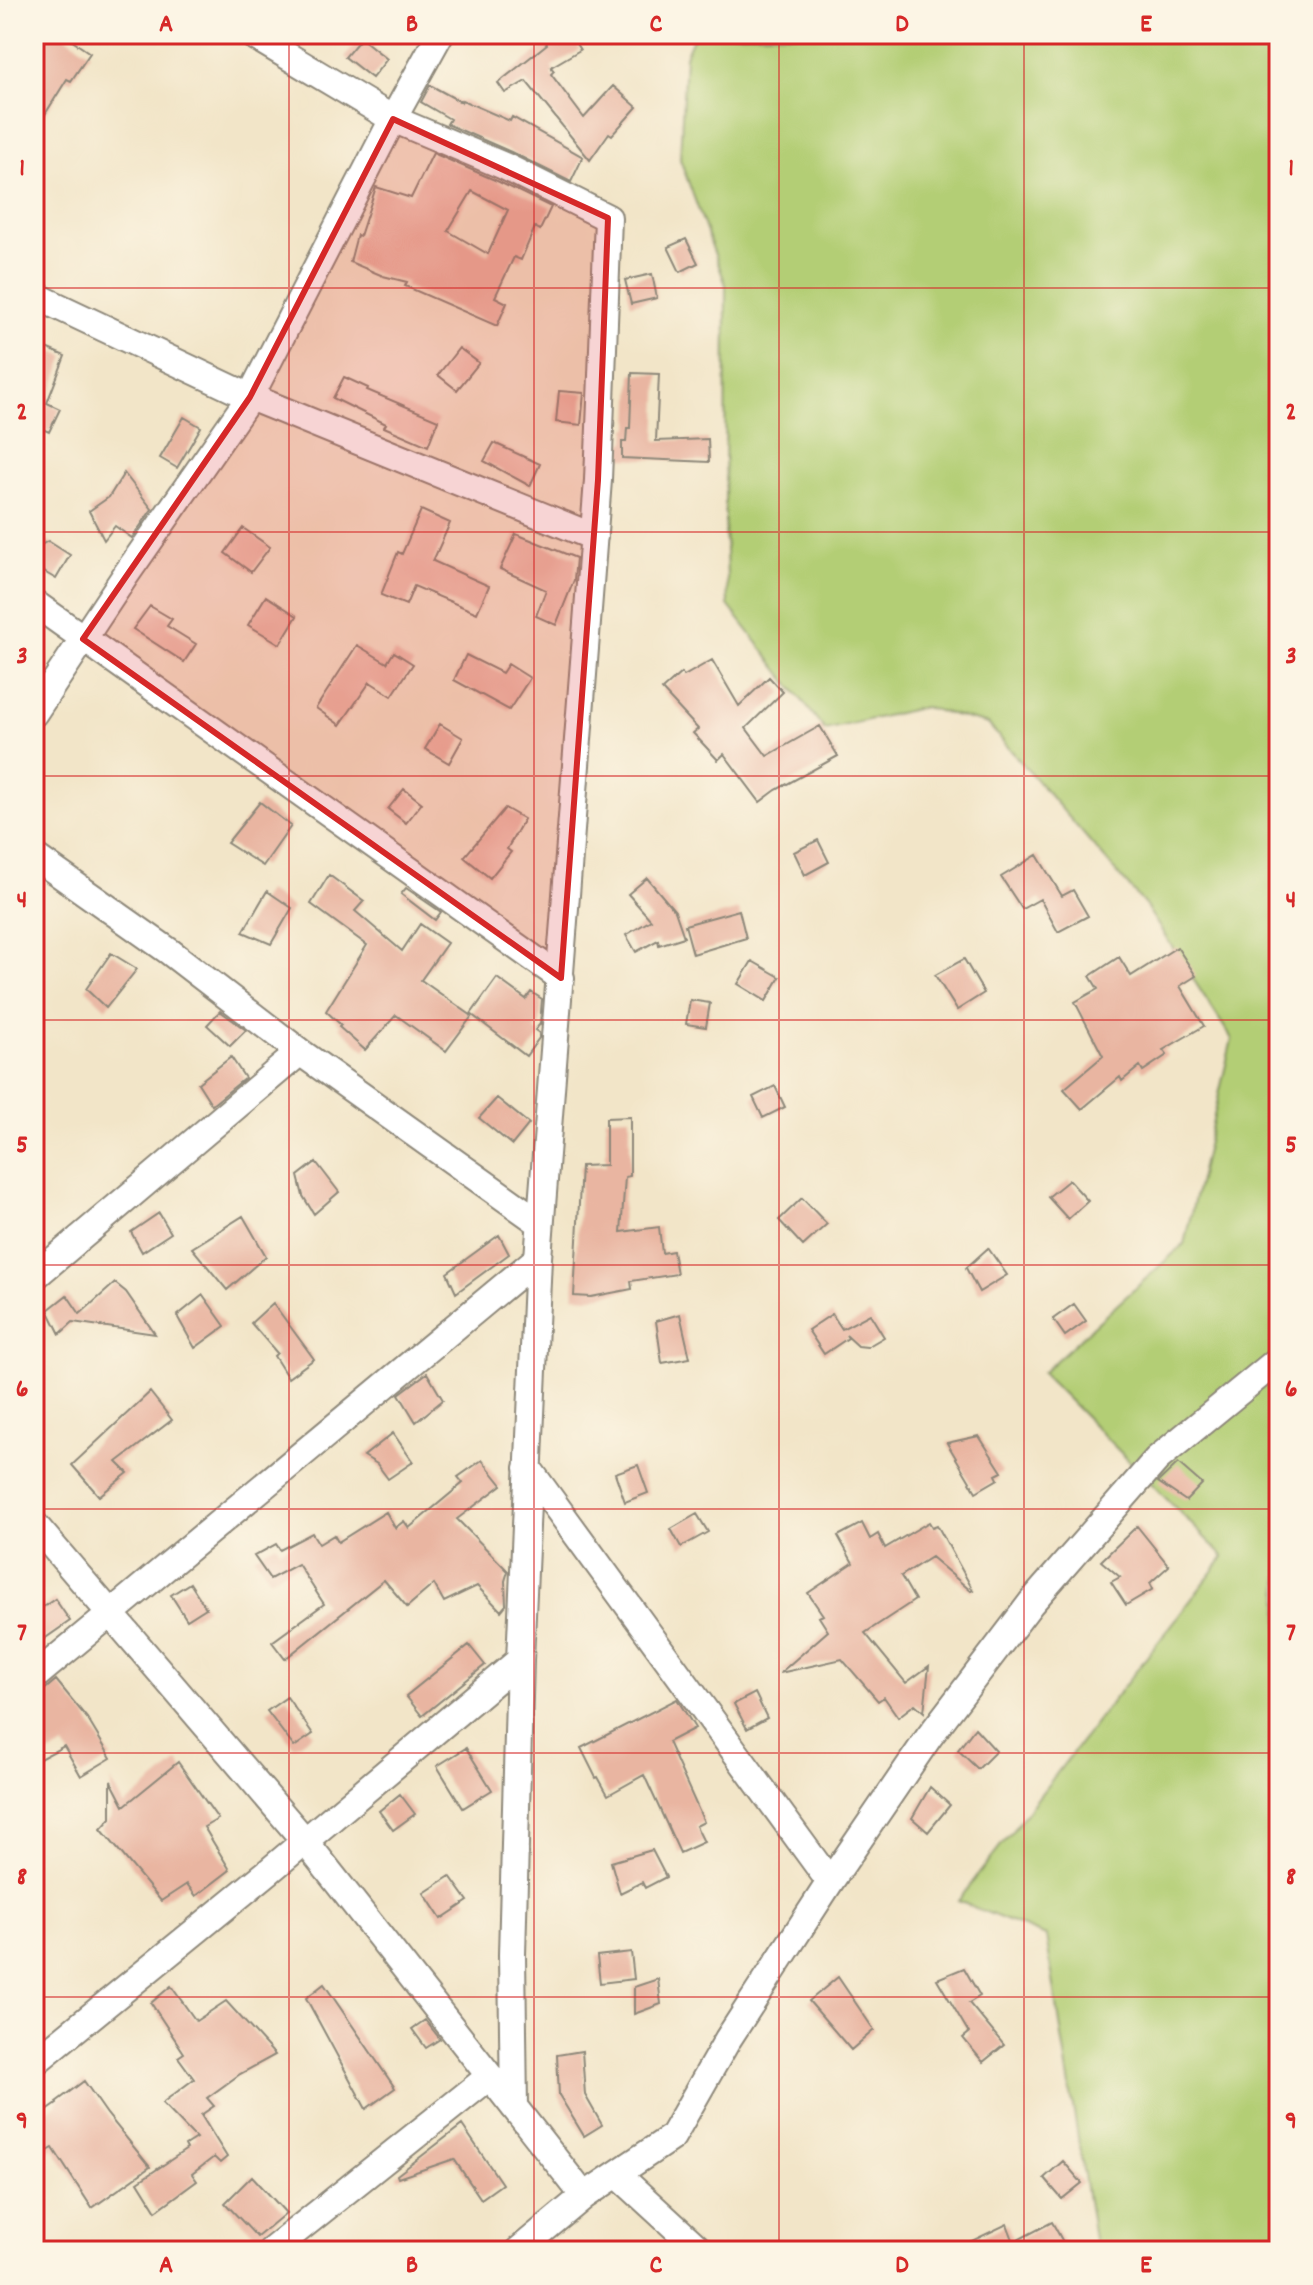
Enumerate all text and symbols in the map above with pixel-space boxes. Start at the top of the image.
text: A [159,7,173,44]
text: B [406,7,418,44]
text: C [650,7,663,44]
text: D [895,7,909,44]
text: E [1140,7,1152,44]
text: 1 [19,151,25,188]
text: 1 [1288,151,1294,188]
text: 2 [16,395,28,432]
text: 2 [1285,395,1297,432]
text: 3 [16,639,28,676]
text: 3 [1285,639,1297,676]
text: 4 [17,883,27,920]
text: 4 [1286,883,1296,920]
text: 5 [16,1128,28,1165]
text: 5 [1285,1128,1297,1165]
text: 6 [16,1372,28,1409]
text: 6 [1285,1372,1297,1409]
text: 7 [17,1616,27,1653]
text: 7 [1286,1616,1296,1653]
text: 8 [17,1860,27,1897]
text: 8 [1286,1860,1296,1897]
text: 9 [16,2104,28,2141]
text: 9 [1285,2104,1297,2141]
text: A [159,2248,173,2285]
text: B [406,2248,418,2285]
text: C [650,2248,663,2285]
text: D [895,2248,909,2285]
text: E [1140,2248,1152,2285]

